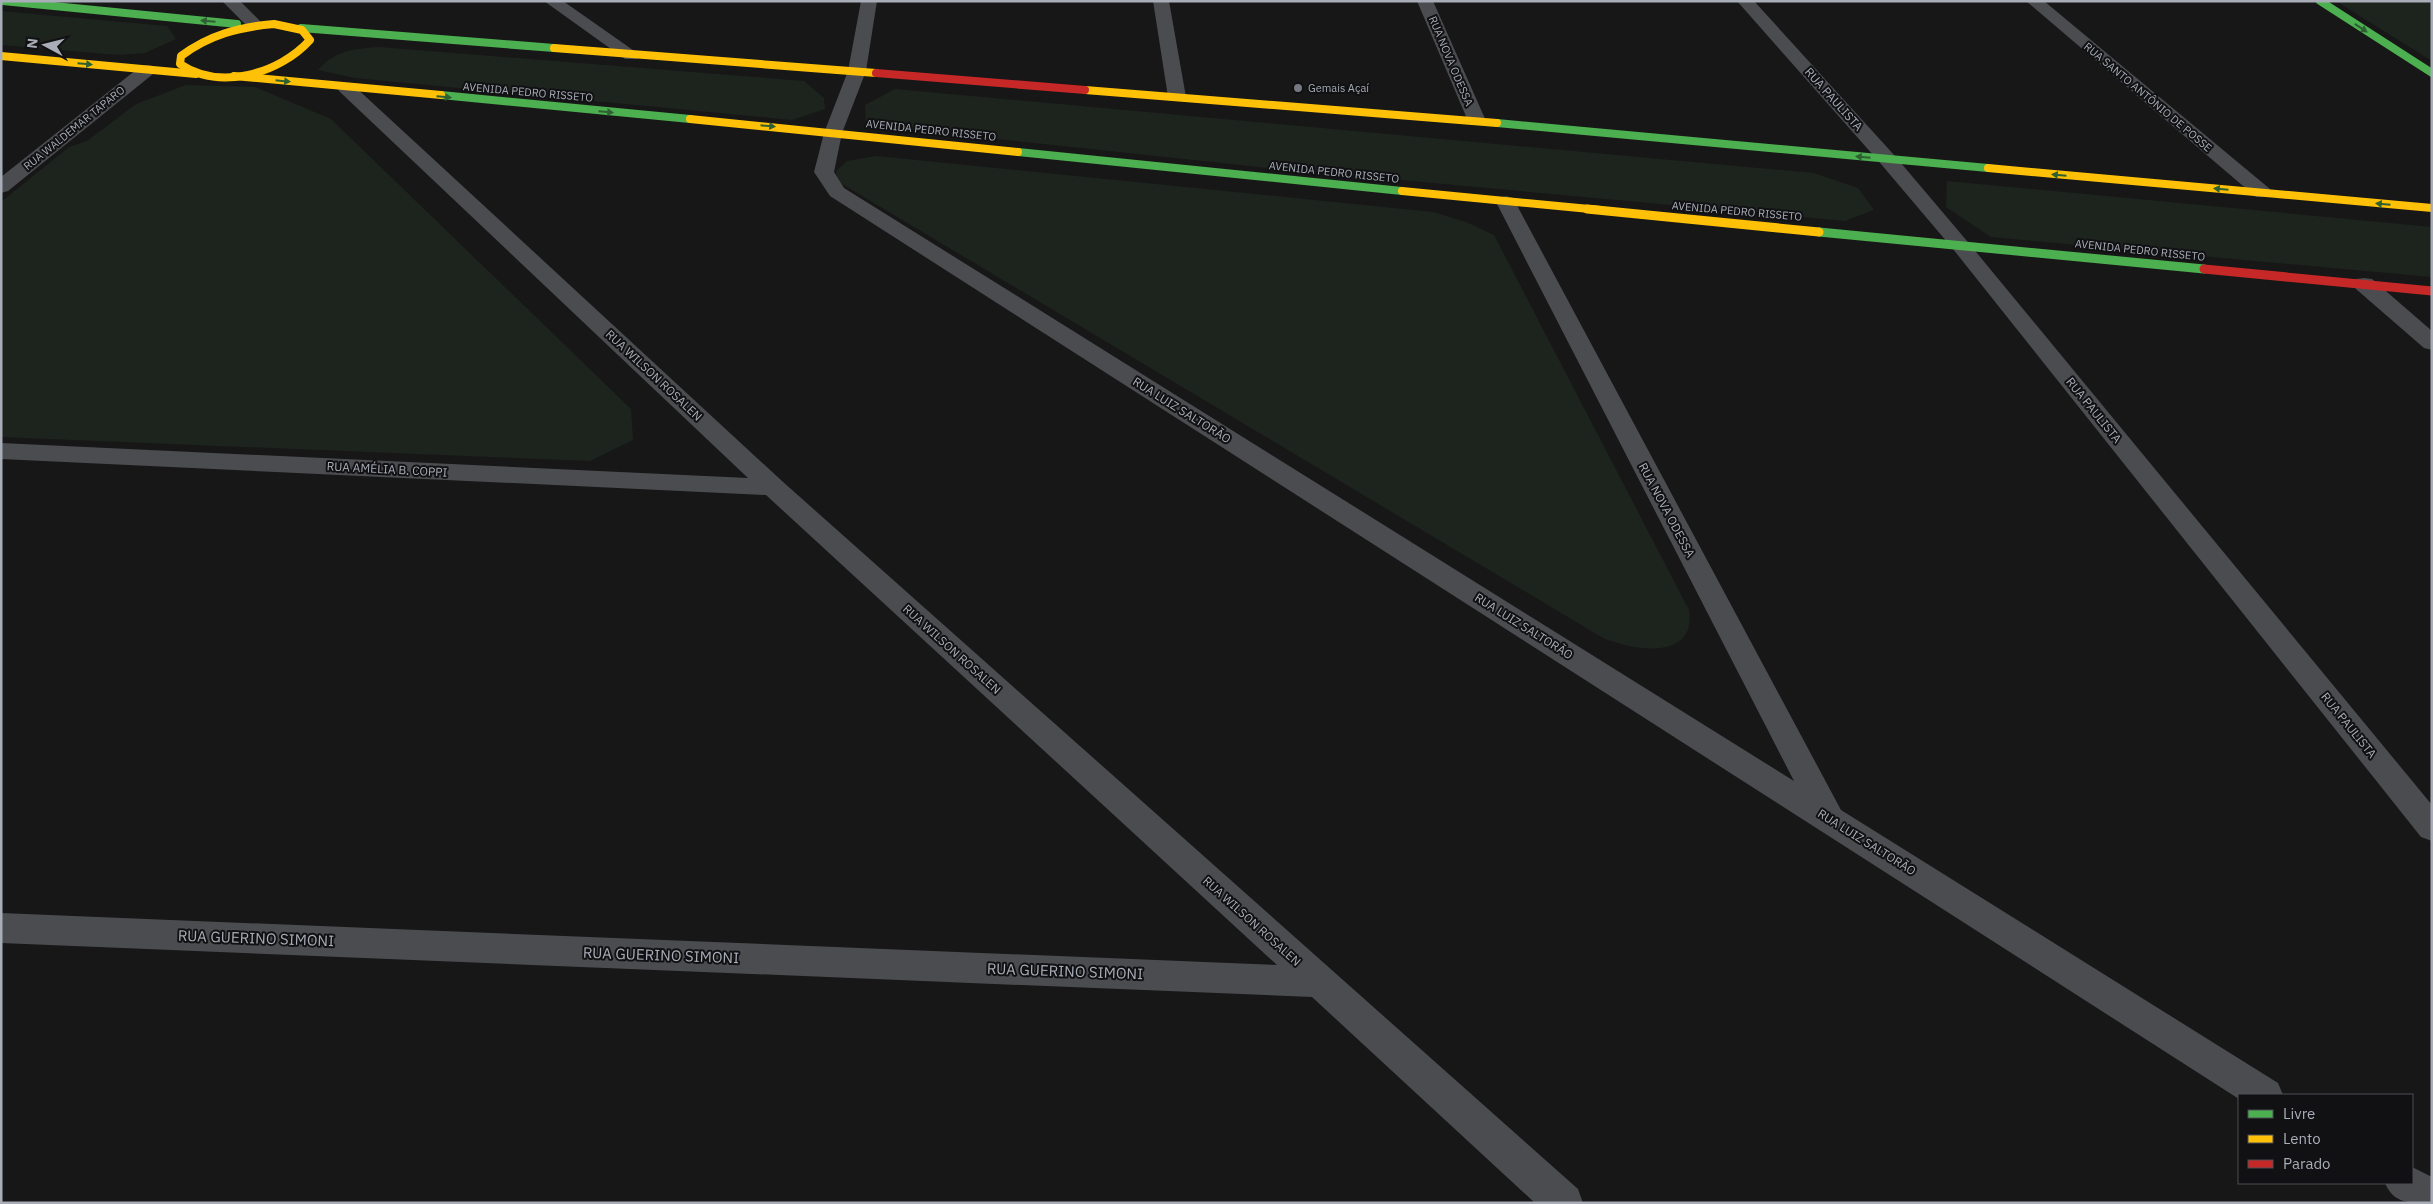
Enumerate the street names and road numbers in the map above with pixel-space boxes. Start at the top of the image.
street label: RUA NOVA ODESSA [1426,14,1476,108]
street label: RUA SANTO ANTÔNIO DE POSSE [2081,39,2215,155]
street label: RUA PAULISTA [1802,64,1866,134]
street label: AVENIDA PEDRO RISSETO [462,79,594,105]
street label: RUA WALDEMAR TAPARO [21,83,128,173]
street label: AVENIDA PEDRO RISSETO [865,116,997,144]
street label: AVENIDA PEDRO RISSETO [1268,158,1400,186]
street label: AVENIDA PEDRO RISSETO [1671,198,1803,224]
street label: AVENIDA PEDRO RISSETO [2074,236,2206,264]
street label: RUA WILSON ROSALEN [603,326,705,424]
street label: RUA LUIZ SALTORÃO [1130,374,1234,446]
street label: RUA PAULISTA [2063,374,2125,446]
street label: RUA AMÉLIA B. COPPI [326,458,448,480]
street label: RUA NOVA ODESSA [1636,460,1698,560]
street label: RUA LUIZ SALTORÃO [1472,590,1576,662]
street label: RUA WILSON ROSALEN [900,601,1004,697]
street label: RUA PAULISTA [2318,689,2380,761]
street label: RUA LUIZ SALTORÃO [1815,806,1919,878]
street label: RUA WILSON ROSALEN [1200,873,1304,969]
street label: RUA GUERINO SIMONI [178,926,334,950]
street label: RUA GUERINO SIMONI [583,943,739,967]
street label: RUA GUERINO SIMONI [987,959,1143,983]

